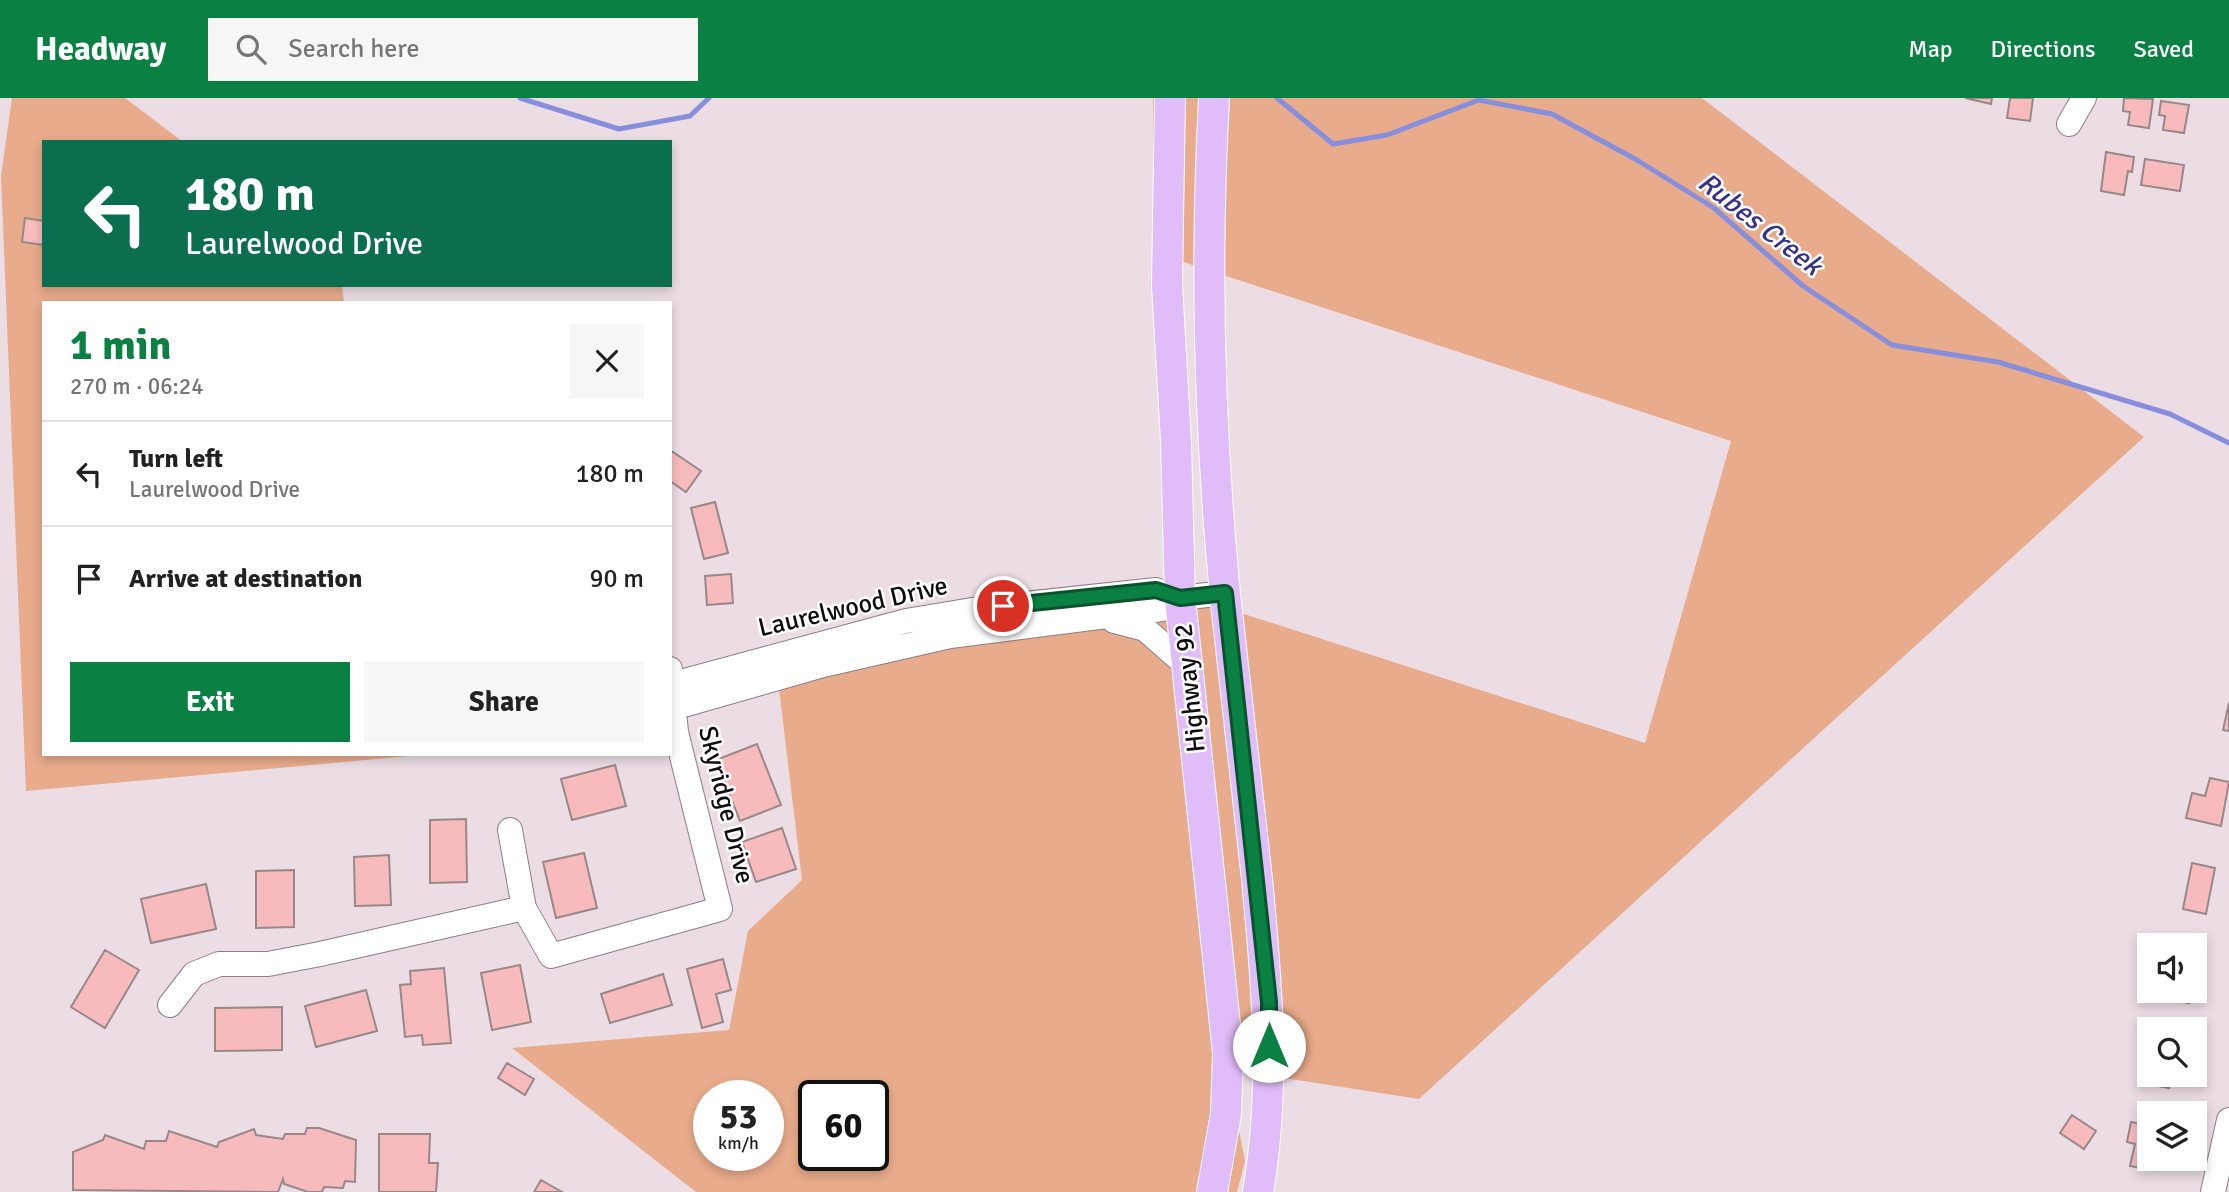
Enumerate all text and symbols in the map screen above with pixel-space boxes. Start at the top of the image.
search box [208,18,698,81]
text: Headway [35,29,166,70]
icon: search [232,30,270,68]
text: Search here [288,33,419,65]
text: Map [1908,34,1953,64]
text: Directions [1991,34,2096,64]
text: Saved [2134,34,2194,64]
text: 180 m [185,164,315,224]
water label: Rubes Creek [1691,165,1831,285]
icon: left [70,168,161,259]
text: Laurelwood Drive [185,224,423,263]
text: 1 min [70,320,171,371]
button: close [570,324,644,398]
text: 270 m · 06:24 [70,372,204,401]
text: Turn left [129,443,223,475]
icon: left [70,455,108,493]
text: 180 m [575,458,644,490]
text: Laurelwood Drive [129,475,300,504]
icon: arrive [70,560,108,598]
text: Arrive at destination [129,563,362,595]
text: 90 m [589,563,644,595]
street label: Laurelwood Drive [755,570,951,644]
pin [973,576,1033,636]
icon: arrive [984,587,1022,625]
street label: Highway 92 [1167,622,1213,754]
button: Exit [70,662,350,742]
button: Share [364,662,644,742]
street label: Skyridge Drive [691,723,761,887]
map controls [2137,933,2207,1171]
button: sound [2137,933,2207,1003]
position arrow [1232,1009,1306,1083]
button: search [2137,1017,2207,1087]
speed limit sign: 60 [798,1080,889,1171]
text: 53 [720,1095,757,1138]
button: layers [2137,1101,2207,1171]
text: km/h [718,1132,759,1154]

